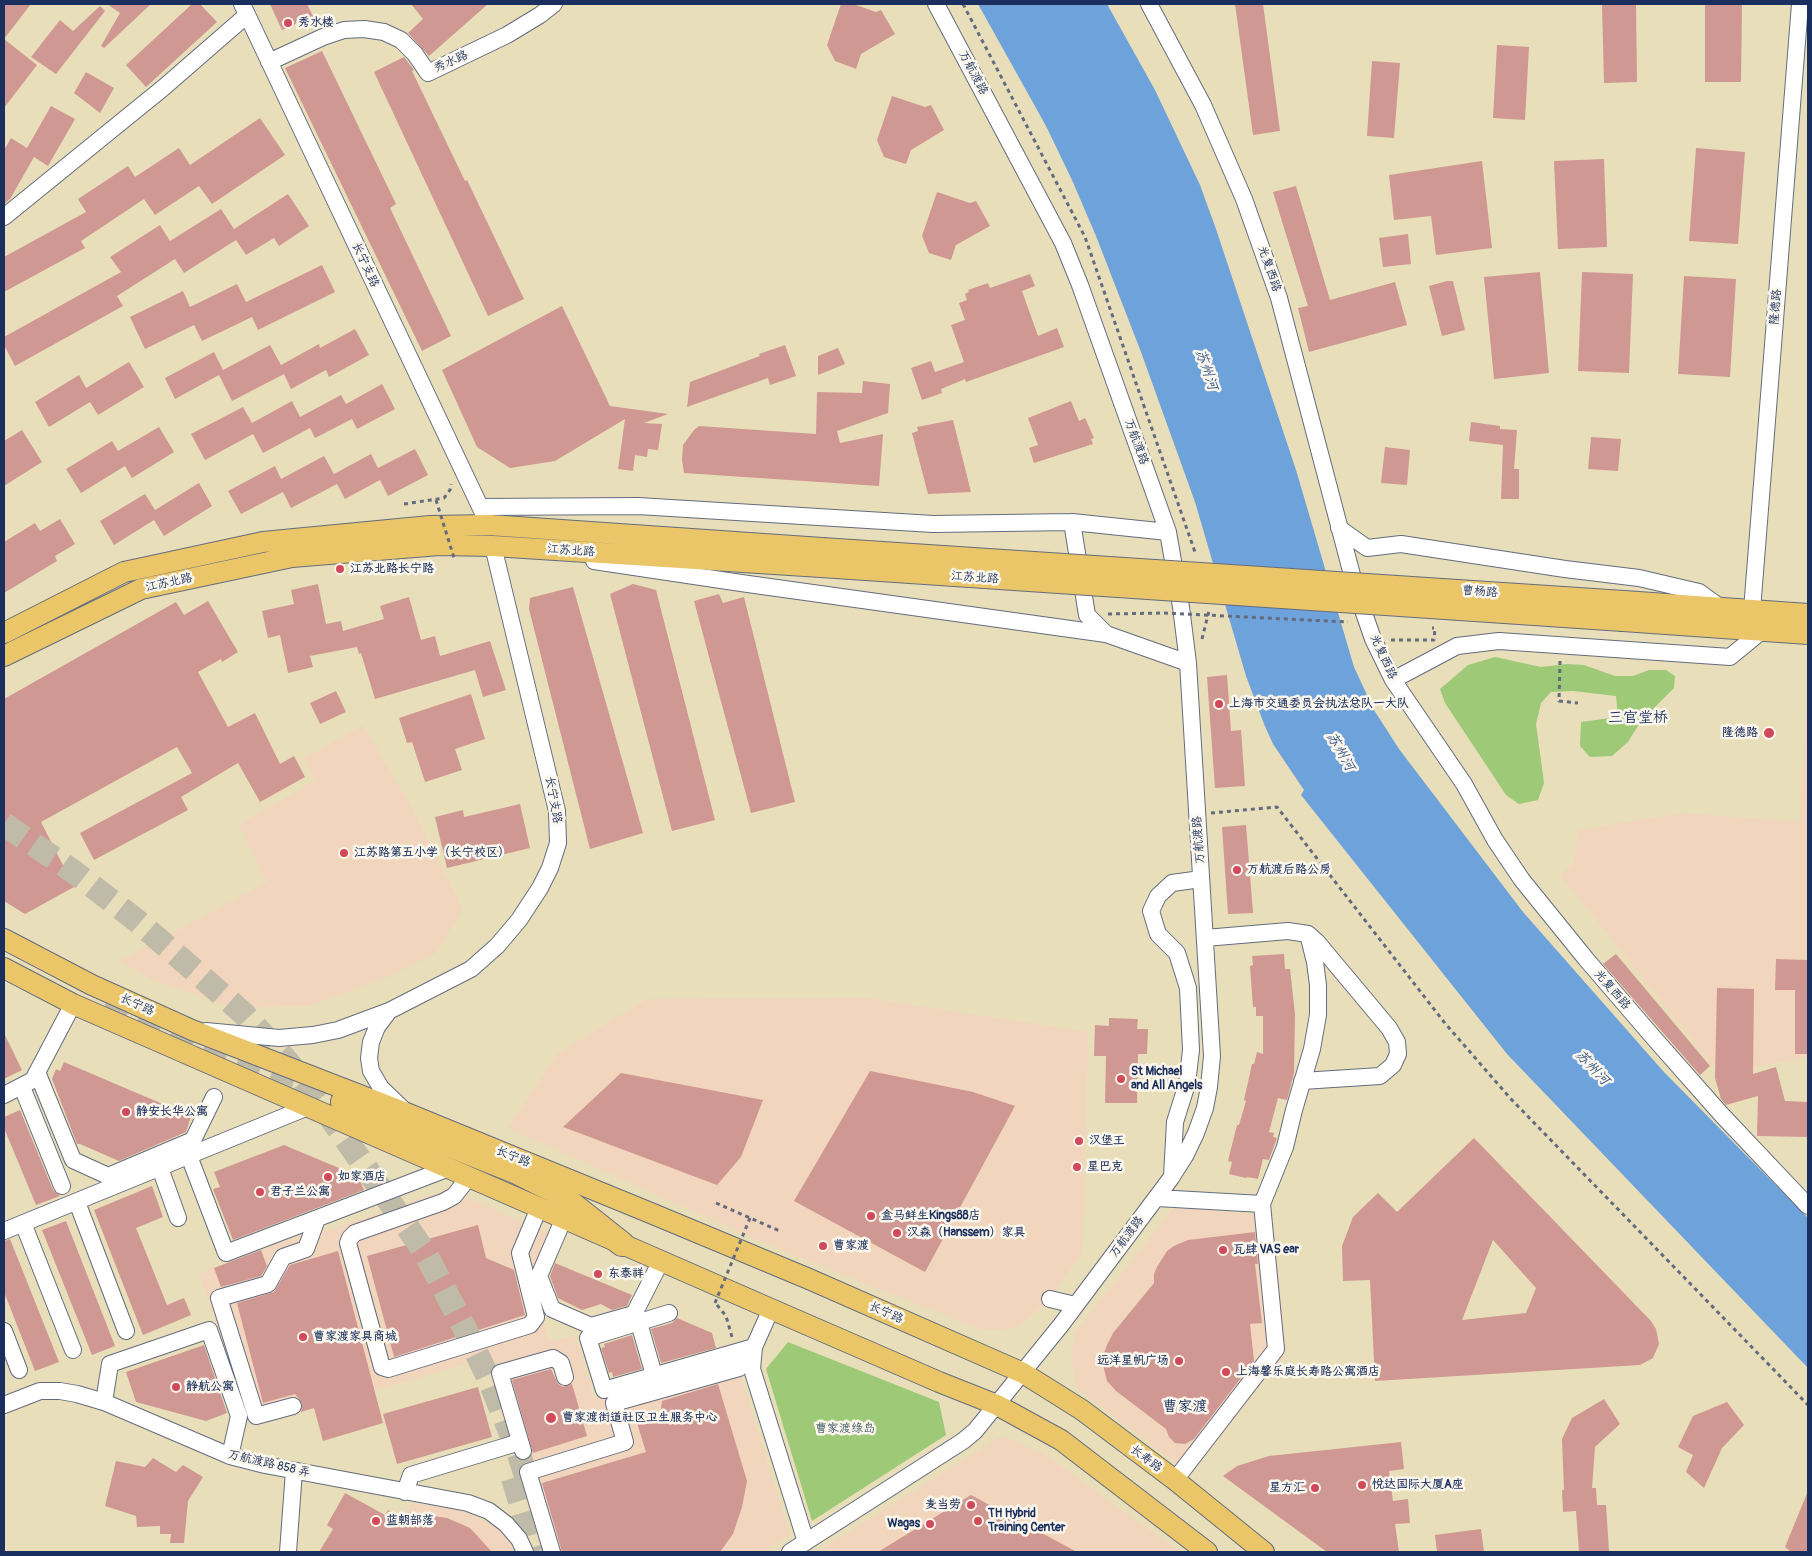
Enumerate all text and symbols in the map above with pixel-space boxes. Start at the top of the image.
place label: 秀水楼 [298,16,334,30]
marker: 秀水楼 [282,17,294,29]
street label: 秀水路 [432,48,470,76]
street label: 万航渡路 [955,48,991,98]
street label: 长宁支路 [348,240,382,290]
street label: 光复西路 [1254,244,1284,294]
street label: 隆德路 [1767,288,1785,326]
water label: 苏州河 [1191,347,1221,393]
street label: 万航渡路 [1121,417,1151,467]
street label: 江苏北路 [547,542,595,560]
place label: 江苏北路长宁路 [350,562,434,576]
marker: 江苏北路长宁路 [334,563,346,575]
street label: 江苏北路 [951,569,999,587]
street label: 江苏北路 [144,571,194,595]
street label: 曹杨路 [1462,584,1498,600]
street label: 光复西路 [1366,632,1400,682]
place label: 上海市交通委员会执法总队一大队 [1229,697,1409,711]
marker: 上海市交通委员会执法总队一大队 [1213,698,1225,710]
district label: 三官堂桥 [1608,709,1668,727]
place label: 隆德路 [1722,726,1758,740]
marker: 隆德路 [1762,726,1776,740]
water label: 苏州河 [1322,730,1358,774]
street label: 长宁支路 [542,775,564,825]
street label: 万航渡路 [1190,816,1208,864]
place label: 江苏路第五小学（长宁校区） [354,846,510,860]
marker: 江苏路第五小学（长宁校区） [338,847,350,859]
place label: 万航渡后路公房 [1247,863,1331,877]
marker: 万航渡后路公房 [1231,864,1243,876]
street label: 光复西路 [1591,967,1633,1013]
street label: 长宁路 [118,991,156,1019]
water label: 苏州河 [1571,1047,1613,1089]
place label: St Michael and All Angels [1131,1065,1202,1093]
marker: St Michael and All Angels [1115,1073,1127,1085]
place label: 静安长华公寓 [136,1105,208,1119]
marker: 静安长华公寓 [120,1106,132,1118]
place label: 汉堡王 [1089,1134,1125,1148]
marker: 汉堡王 [1073,1135,1085,1147]
street label: 长宁路 [494,1144,532,1170]
place label: 星巴克 [1087,1160,1123,1174]
marker: 星巴克 [1071,1161,1083,1173]
place label: 如家酒店 [338,1170,386,1184]
marker: 如家酒店 [322,1171,334,1183]
place label: 君子兰公寓 [270,1185,330,1199]
marker: 君子兰公寓 [254,1186,266,1198]
place label: 盒马鲜生Kings88店 [881,1209,981,1223]
marker: 盒马鲜生Kings88店 [865,1210,877,1222]
street label: 万航渡路 [1107,1213,1147,1261]
place label: 汉森（Hanssem）家具 [907,1226,1026,1240]
marker: 汉森（Hanssem）家具 [891,1227,903,1239]
place label: 曹家渡 [833,1239,869,1253]
marker: 曹家渡 [817,1240,829,1252]
place label: 瓦肆 VAS ear [1233,1243,1299,1257]
marker: 瓦肆 VAS ear [1217,1244,1229,1256]
place label: 东泰祥 [608,1267,644,1281]
marker: 东泰祥 [592,1268,604,1280]
street label: 长宁路 [867,1299,905,1327]
place label: 曹家渡家具商城 [313,1330,397,1344]
marker: 曹家渡家具商城 [297,1331,309,1343]
place label: 远洋星帆广场 [1097,1354,1169,1368]
marker: 远洋星帆广场 [1173,1355,1185,1367]
place label: 上海馨乐庭长寿路公寓酒店 [1236,1365,1380,1379]
marker: 上海馨乐庭长寿路公寓酒店 [1220,1366,1232,1378]
place label: 静航公寓 [186,1380,234,1394]
marker: 静航公寓 [170,1381,182,1393]
district label: 曹家渡 [1163,1398,1207,1416]
marker: 曹家渡街道社区卫生服务中心 [544,1411,558,1425]
place label: 曹家渡街道社区卫生服务中心 [562,1411,718,1425]
park label: 曹家渡绿岛 [815,1422,875,1436]
street label: 长寿路 [1127,1442,1165,1476]
street label: 万航渡路 858 弄 [227,1448,311,1480]
place label: 悦达国际大厦A座 [1372,1478,1464,1492]
marker: 悦达国际大厦A座 [1356,1479,1368,1491]
place label: 星方汇 [1269,1481,1305,1495]
marker: 星方汇 [1309,1482,1321,1494]
place label: 麦当劳 [925,1498,961,1512]
marker: 麦当劳 [965,1499,977,1511]
place label: TH Hybrid Training Center [988,1507,1065,1535]
place label: 蓝朝部落 [386,1514,434,1528]
marker: 蓝朝部落 [370,1515,382,1527]
marker: TH Hybrid Training Center [972,1515,984,1527]
place label: Wagas [887,1517,920,1531]
marker: Wagas [924,1518,936,1530]

